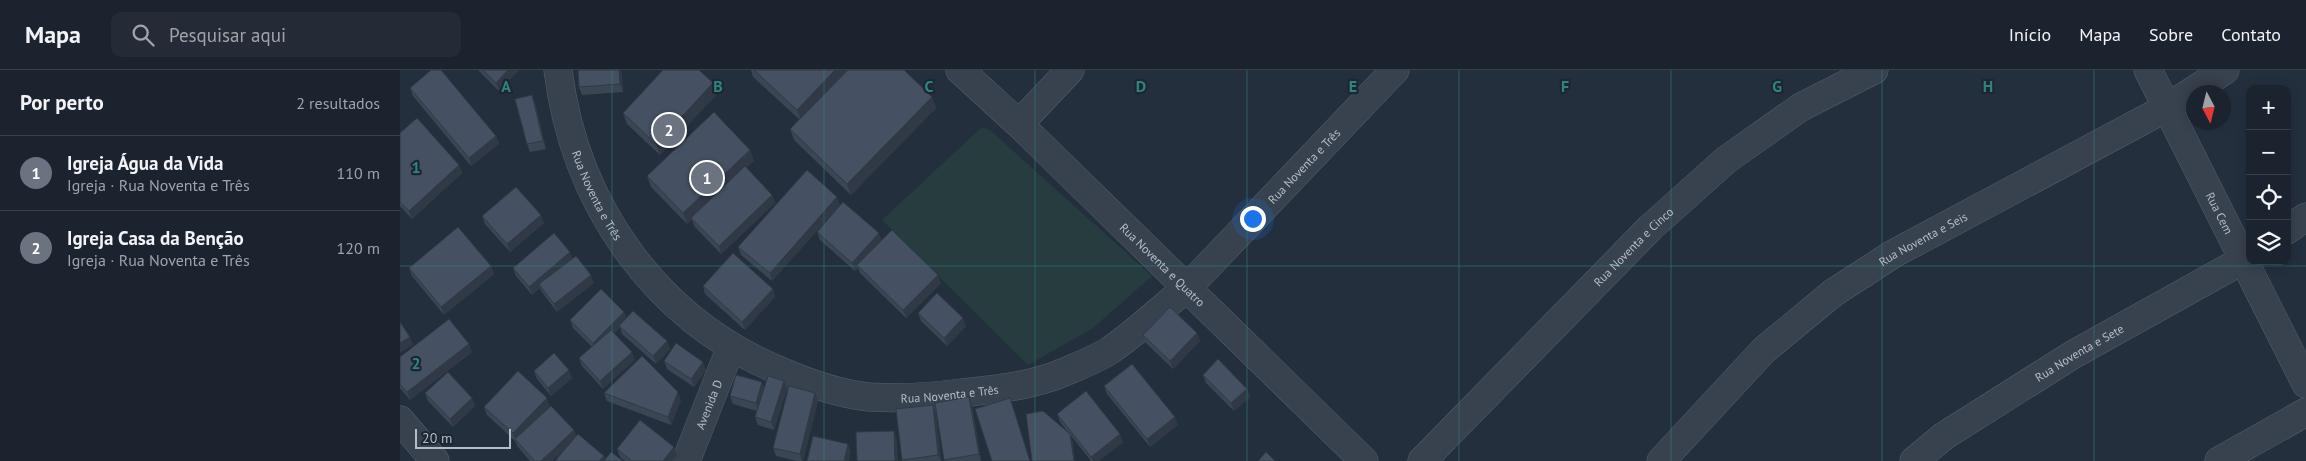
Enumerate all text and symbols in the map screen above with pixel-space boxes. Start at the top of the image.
search box [111,12,461,57]
text: Mapa [25,19,81,50]
icon: search [129,21,157,49]
text: Pesquisar aqui [169,23,286,47]
text: Início [2009,23,2051,46]
text: Mapa [2079,23,2121,46]
text: Sobre [2149,23,2193,46]
text: Contato [2221,23,2281,46]
text: A [501,76,511,96]
text: B [713,76,723,96]
text: C [925,76,934,96]
text: D [1136,76,1146,96]
text: E [1349,76,1357,96]
text: F [1561,76,1569,96]
text: G [1772,76,1782,96]
text: H [1983,76,1993,96]
north arrow [2186,85,2231,130]
map controls [2246,85,2291,265]
button: + [2246,85,2291,130]
text: Por perto [20,89,104,116]
text: 2 resultados [296,93,380,113]
pin: 2 [653,111,685,149]
street label: Rua Noventa e Três [1264,125,1343,206]
button: − [2246,130,2291,175]
street label: Rua Noventa e Três [569,148,626,243]
text: Igreja Água da Vida [67,151,223,175]
text: 1 [411,157,421,177]
pin: 1 [691,159,723,197]
text: 1 [31,163,41,183]
text: 110 m [337,163,380,183]
text: Igreja · Rua Noventa e Três [67,175,250,195]
button: locate [2246,175,2291,220]
street label: Rua Cem [2203,189,2237,236]
street label: Rua Noventa e Cinco [1590,204,1676,289]
your location [1240,206,1266,232]
street label: Rua Noventa e Seis [1876,208,1970,269]
street label: Rua Noventa e Quatro [1117,220,1209,309]
button: layers [2246,220,2291,265]
text: Igreja Casa da Benção [67,226,244,250]
text: 2 [31,238,41,258]
text: 120 m [337,238,380,258]
text: Igreja · Rua Noventa e Três [67,250,250,270]
street label: Rua Noventa e Sete [2032,320,2126,384]
text: 2 [411,353,421,373]
street label: Avenida D [692,377,725,431]
street label: Rua Noventa e Três [900,381,999,405]
scale bar [415,426,511,449]
text: 20 m [422,429,452,447]

